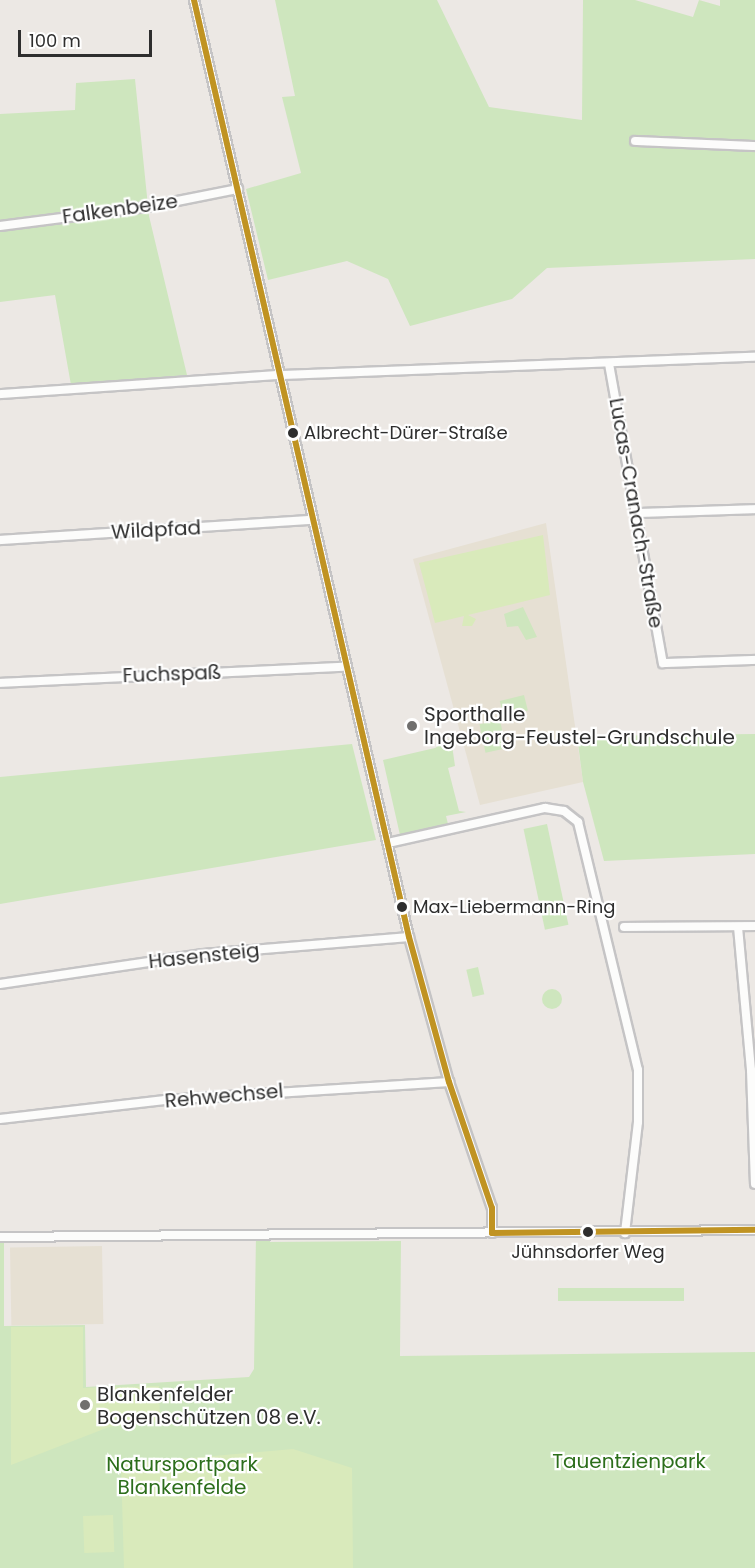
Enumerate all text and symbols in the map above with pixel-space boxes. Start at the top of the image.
scale bar [21,18,154,56]
text: 100 m [29,28,81,53]
street label: Falkenbeize [61,189,179,229]
street label: Lucas-Cranach-Straße [604,396,668,630]
place label: Albrecht-Dürer-Straße [304,422,508,444]
marker: Albrecht-Dürer-Straße [287,427,299,439]
street label: Wildpfad [110,516,202,544]
street label: Fuchspaß [122,660,222,688]
place label: Sporthalle Ingeborg-Feustel-Grundschule [424,702,735,749]
marker: Sporthalle Ingeborg-Feustel-Grundschule [405,719,419,733]
place label: Max-Liebermann-Ring [413,896,615,918]
marker: Max-Liebermann-Ring [396,901,408,913]
street label: Hasensteig [147,938,261,974]
street label: Rehwechsel [164,1079,284,1113]
marker: Jühnsdorfer Weg [582,1226,594,1238]
place label: Jühnsdorfer Weg [511,1241,665,1263]
place label: Blankenfelder Bogenschützen 08 e.V. [97,1382,321,1429]
marker: Blankenfelder Bogenschützen 08 e.V. [78,1398,92,1412]
park label: Tauentzienpark [552,1449,706,1473]
park label: Natursportpark Blankenfelde [106,1452,258,1499]

